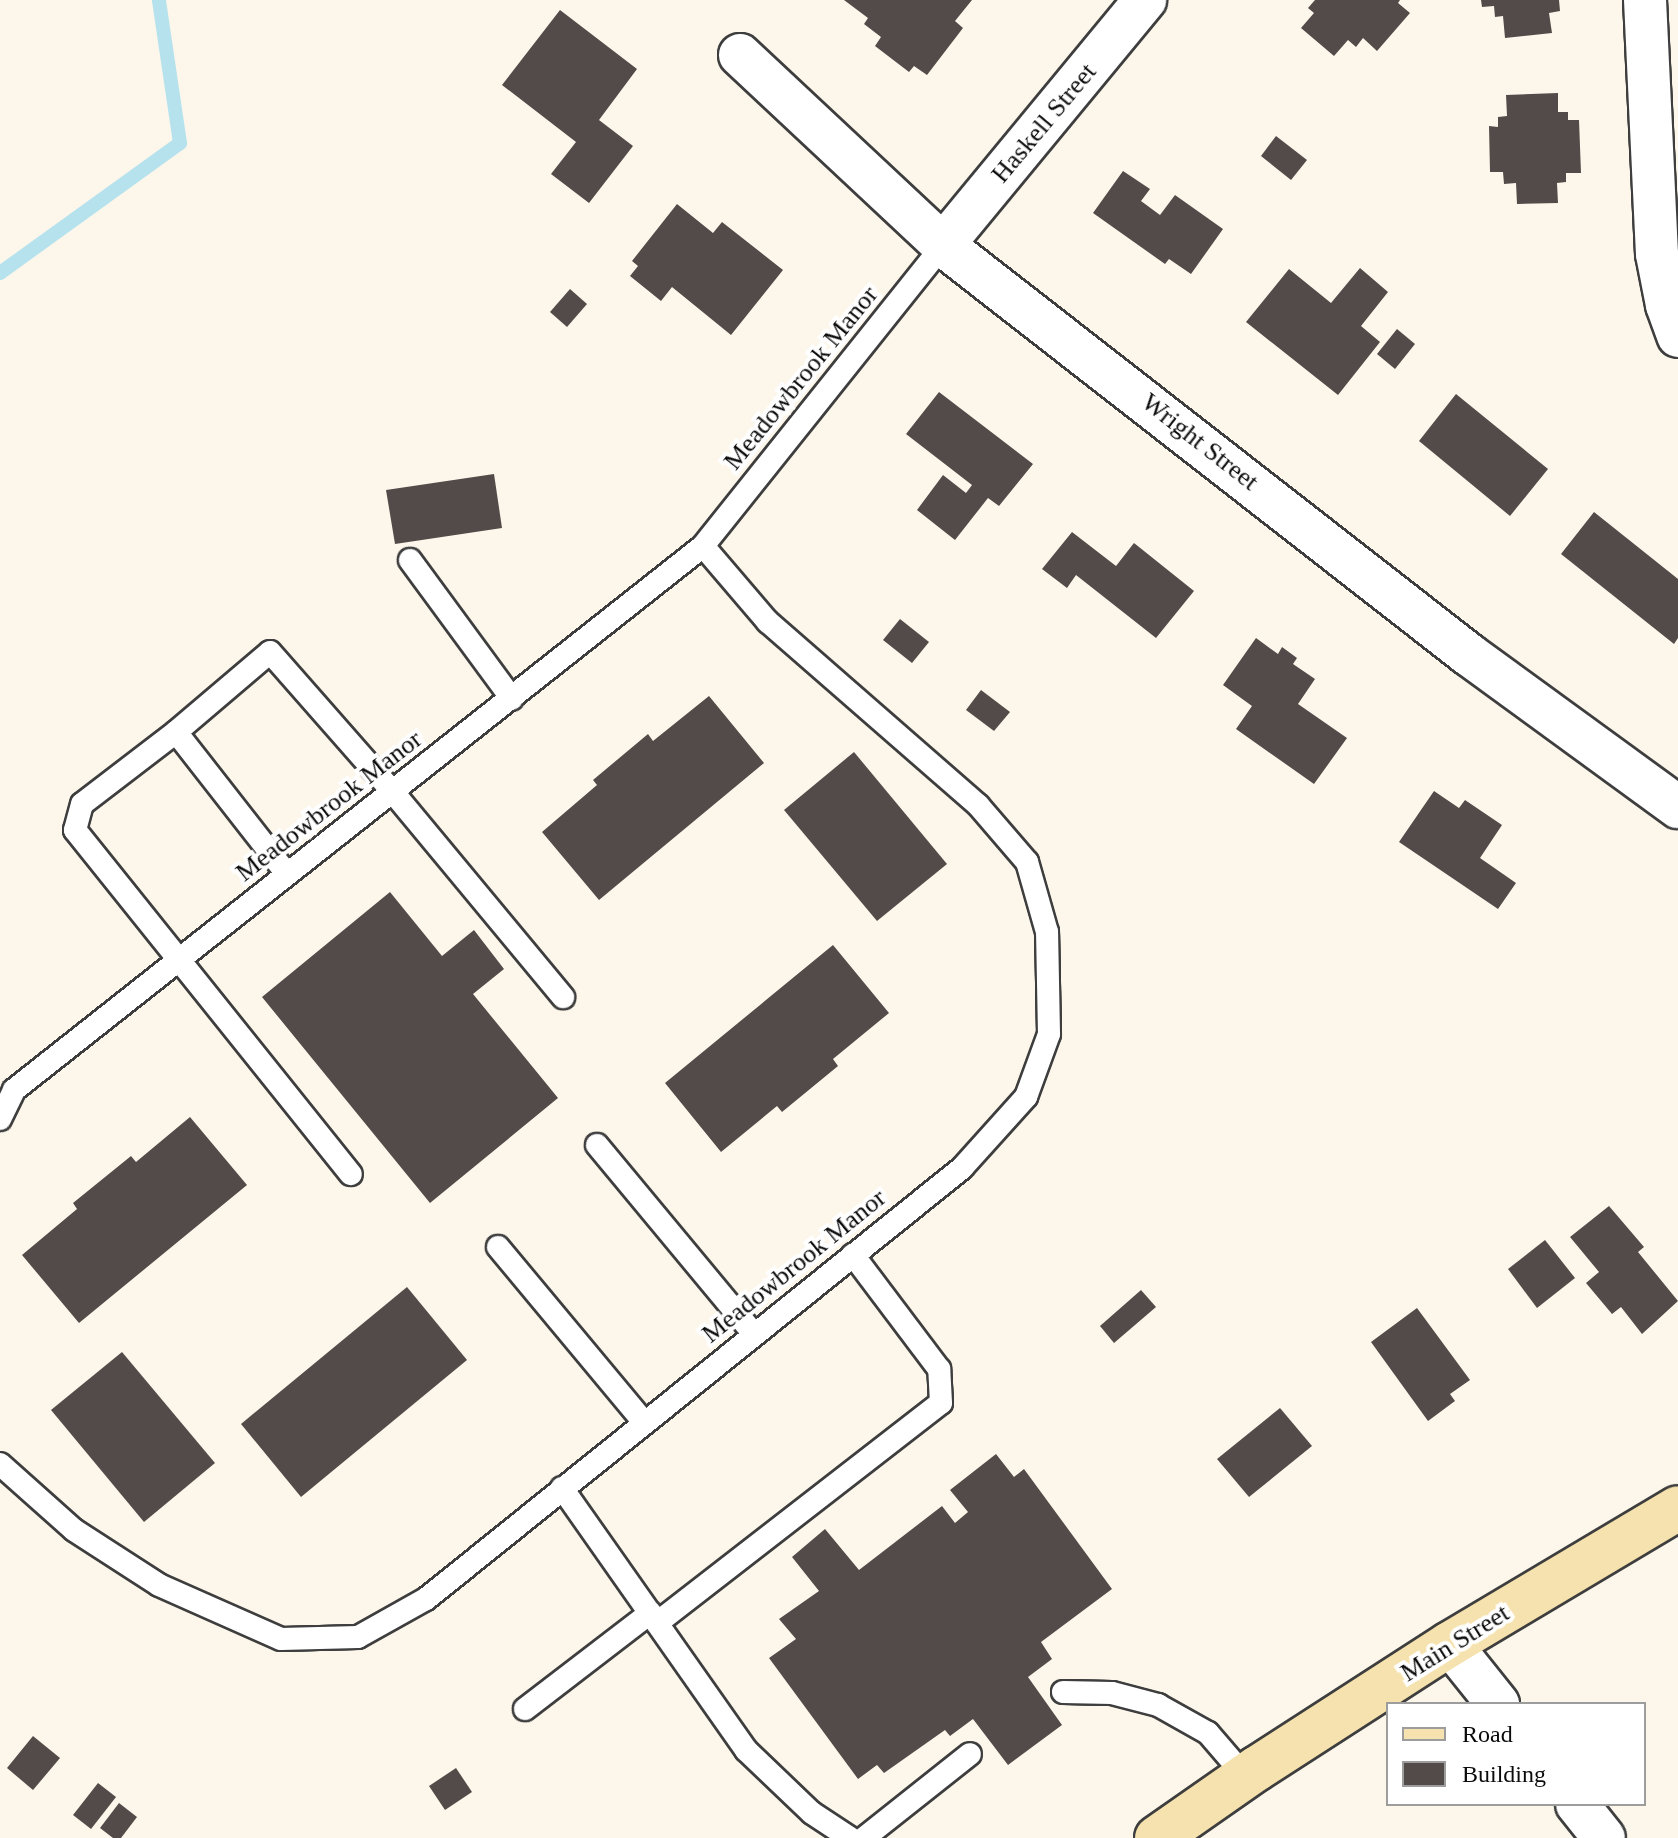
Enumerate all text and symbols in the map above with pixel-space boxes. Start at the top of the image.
street label: Haskell Street [985,57,1103,189]
street label: Meadowbrook Manor [717,280,885,476]
street label: Wright Street [1135,387,1265,497]
street label: Meadowbrook Manor [230,724,428,888]
street label: Meadowbrook Manor [696,1182,892,1350]
street label: Main Street [1395,1597,1515,1689]
legend [1386,1702,1646,1806]
text: Road [1462,1721,1513,1747]
text: Building [1462,1761,1546,1787]

